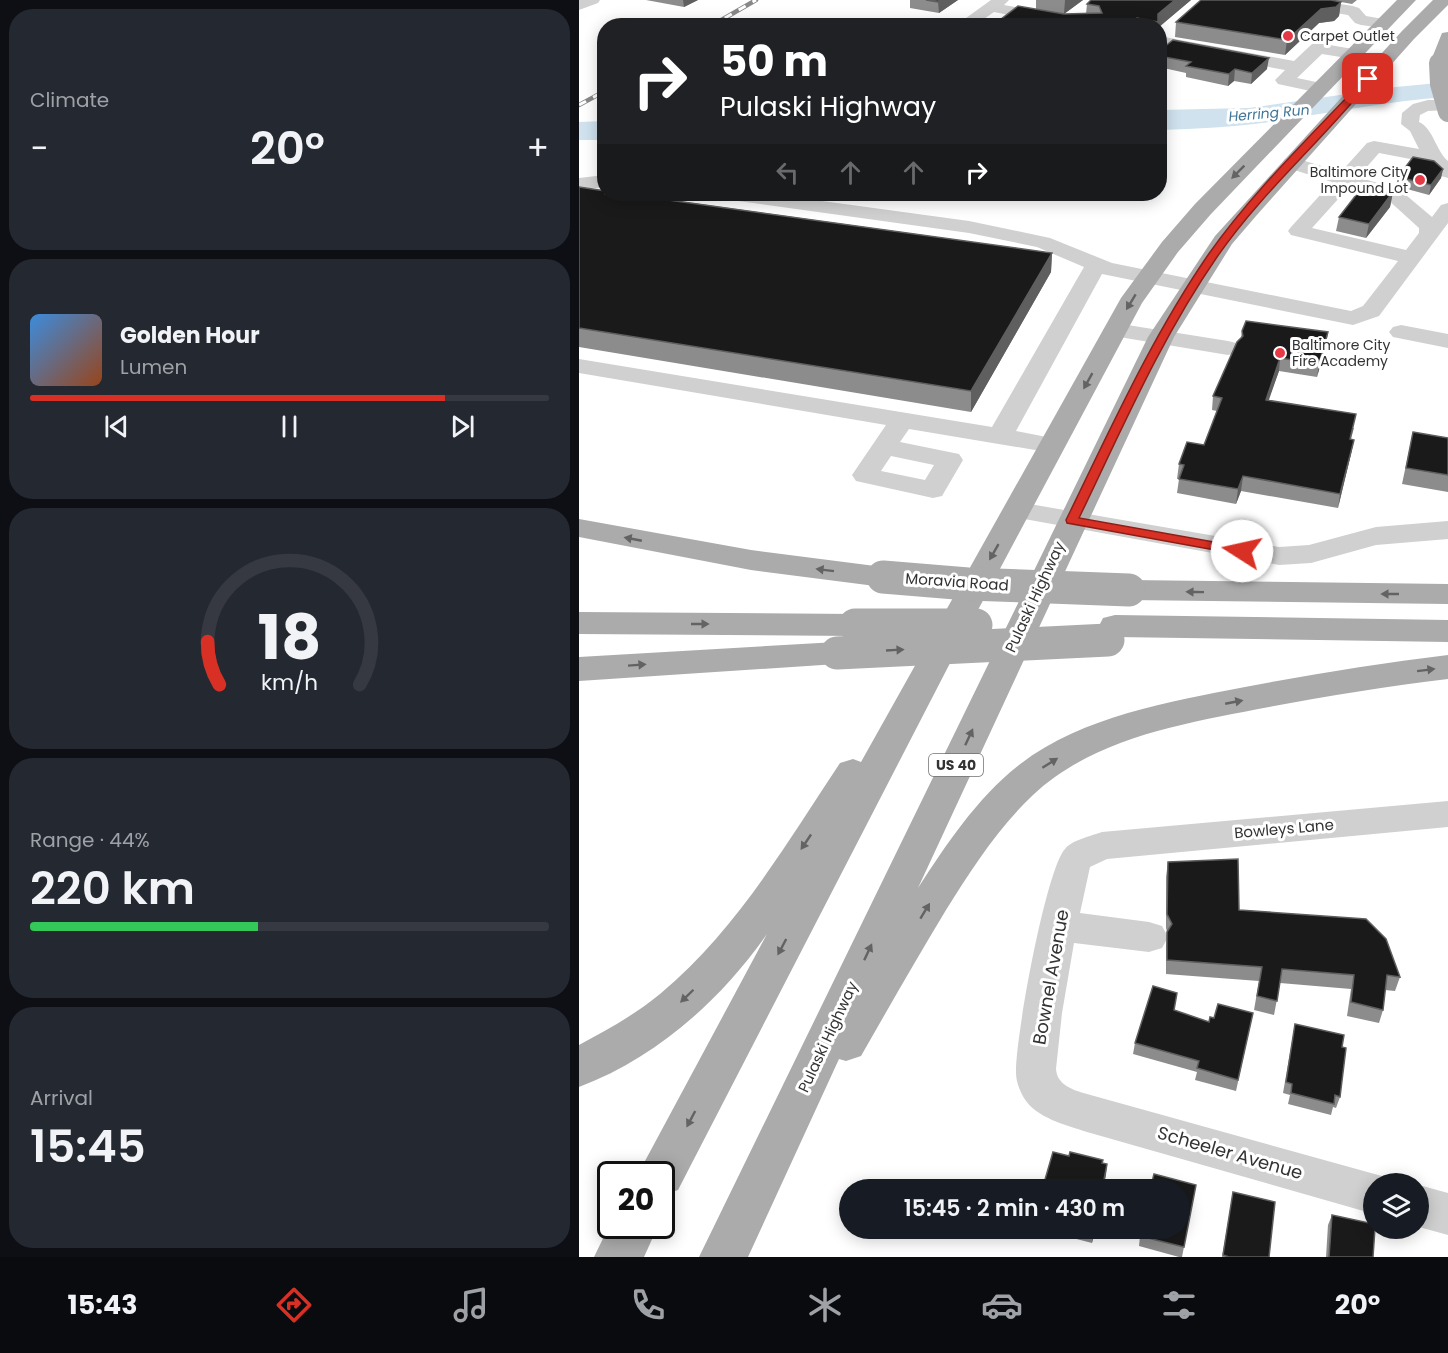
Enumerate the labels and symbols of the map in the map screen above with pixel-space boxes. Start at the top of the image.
place label: Carpet Outlet [1300,26,1395,46]
marker: Carpet Outlet [1281,29,1295,43]
pin [1342,53,1393,104]
water label: Herring Run [1228,99,1310,127]
place label: Baltimore City Impound Lot [1310,162,1408,198]
one-way arrow [1231,164,1245,179]
marker: Baltimore City Impound Lot [1413,173,1427,187]
one-way arrow [1126,294,1136,311]
place label: Baltimore City Fire Academy [1292,335,1390,371]
marker: Baltimore City Fire Academy [1273,346,1287,360]
one-way arrow [1083,373,1093,390]
position arrow [1210,519,1274,583]
one-way arrow [623,534,642,543]
street label: Pulaski Highway [1000,537,1070,656]
one-way arrow [989,544,999,561]
one-way arrow [816,565,835,574]
street label: Moravia Road [905,567,1009,596]
one-way arrow [1185,587,1204,597]
one-way arrow [1380,589,1399,599]
one-way arrow [691,619,710,629]
one-way arrow [886,645,905,654]
one-way arrow [628,661,647,670]
one-way arrow [1416,665,1435,674]
one-way arrow [1224,697,1243,706]
one-way arrow [965,729,974,746]
road number: US 40 [929,754,983,776]
one-way arrow [1041,758,1058,769]
street label: Bowleys Lane [1233,814,1335,843]
one-way arrow [800,834,812,850]
one-way arrow [919,903,930,919]
street label: Bownel Avenue [1026,907,1075,1046]
one-way arrow [777,939,787,956]
one-way arrow [863,943,872,960]
street label: Pulaski Highway [793,977,863,1096]
one-way arrow [680,989,695,1002]
one-way arrow [686,1111,695,1128]
street label: Scheeler Avenue [1155,1120,1306,1185]
speed limit sign: 20 [597,1161,675,1239]

